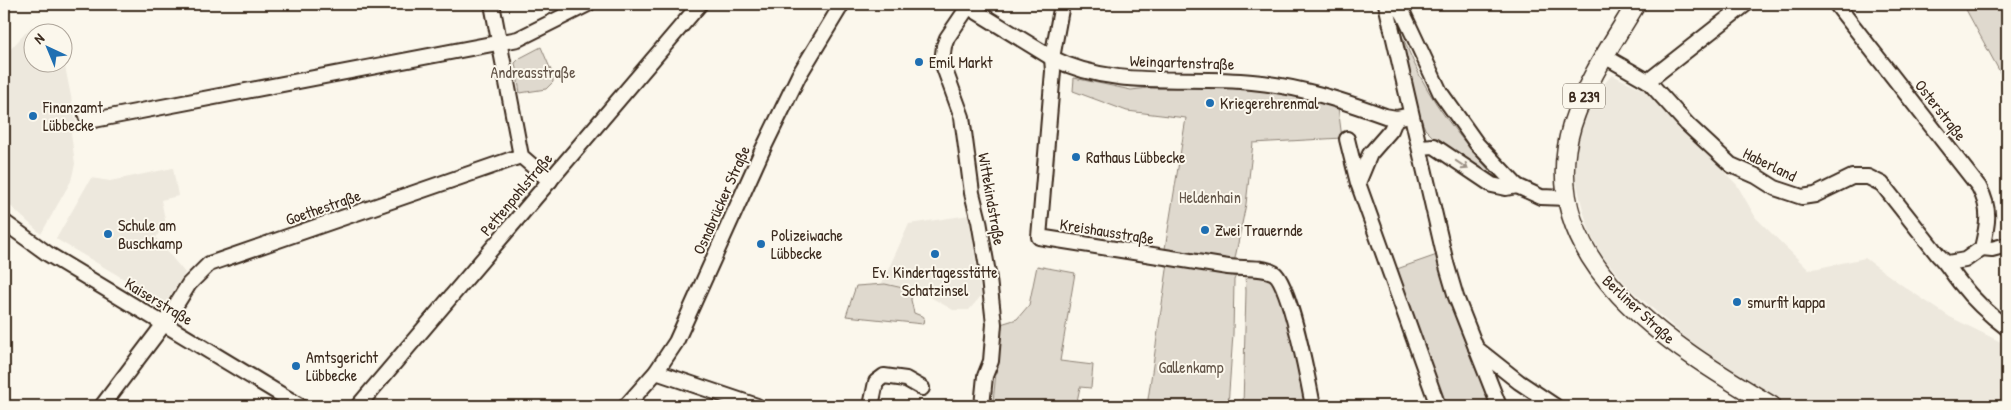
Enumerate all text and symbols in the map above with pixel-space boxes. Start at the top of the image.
north arrow [22,22,72,72]
text: N [29,28,48,48]
street label: Weingartenstraße [1129,49,1235,75]
place label: Emil Markt [929,51,993,73]
marker: Emil Markt [913,56,925,68]
park label: Andreasstraße [490,61,576,83]
street label: Osterstraße [1910,75,1972,146]
road number: B 239 [1563,84,1605,108]
place label: Kriegerehrenmal [1220,92,1319,114]
place label: Finanzamt Lübbecke [42,96,103,136]
marker: Kriegerehrenmal [1204,97,1216,109]
marker: Finanzamt Lübbecke [27,110,39,122]
street label: Osnabrücker Straße [687,142,755,258]
street label: Haberland [1740,142,1800,186]
place label: Rathaus Lübbecke [1086,146,1186,168]
street label: Pettenpohlstraße [475,147,558,240]
street label: Wittekindstraße [973,151,1011,248]
marker: Rathaus Lübbecke [1070,151,1082,163]
one-way arrow [1455,160,1469,170]
street label: Goethestraße [283,184,364,230]
park label: Heldenhain [1179,186,1241,208]
street label: Kreishausstraße [1058,213,1156,249]
place label: Schule am Buschkamp [118,214,182,254]
place label: Zwei Trauernde [1215,219,1303,241]
place label: Polizeiwache Lübbecke [771,224,843,264]
marker: Zwei Trauernde [1199,224,1211,236]
marker: Schule am Buschkamp [102,228,114,240]
marker: Polizeiwache Lübbecke [755,238,767,250]
marker: Ev. Kindertagesstätte Schatzinsel [929,248,941,260]
place label: Ev. Kindertagesstätte Schatzinsel [872,261,998,301]
street label: Berliner Straße [1598,270,1681,349]
street label: Kaiserstraße [121,272,198,330]
place label: smurfit kappa [1747,291,1825,313]
marker: smurfit kappa [1731,296,1743,308]
place label: Amtsgericht Lübbecke [306,346,379,386]
park label: Gallenkamp [1158,356,1224,378]
marker: Amtsgericht Lübbecke [290,360,302,372]

